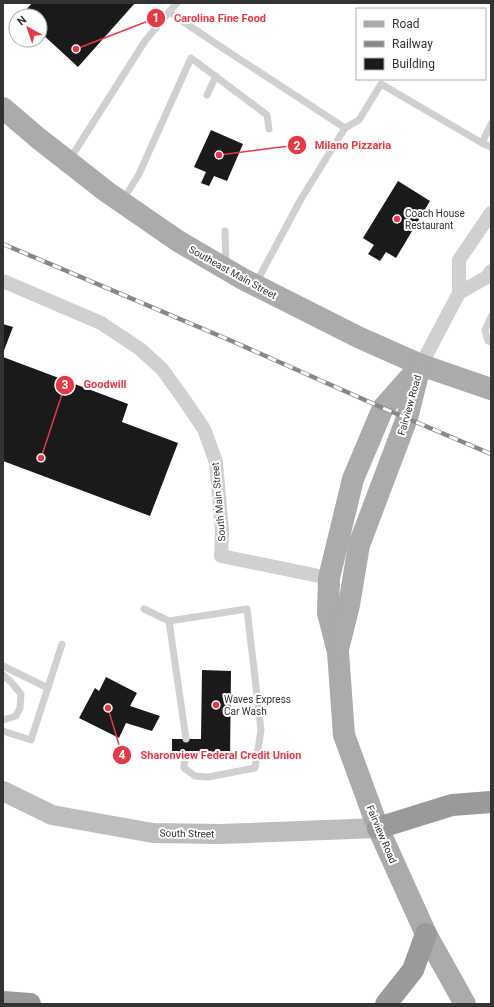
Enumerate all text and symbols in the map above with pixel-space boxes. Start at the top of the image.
callout: Carolina Fine Food [146,6,274,29]
north arrow [8,8,48,48]
legend [356,8,486,80]
text: 1 [153,11,159,25]
text: Carolina Fine Food [174,12,266,25]
text: N [15,13,29,28]
text: Road [392,17,420,31]
text: Railway [392,37,433,51]
text: Building [392,57,435,71]
callout: Milano Pizzaria [287,134,399,157]
text: 2 [294,139,301,153]
text: Milano Pizzaria [315,139,391,152]
place label: Coach House Restaurant [405,208,465,231]
marker: Coach House Restaurant [392,214,402,224]
street label: Southeast Main Street [187,244,279,301]
callout: Goodwill [55,373,134,396]
street label: Fairview Road [396,374,423,437]
text: 3 [62,378,69,392]
text: Goodwill [84,378,127,391]
street label: South Main Street [210,462,227,542]
place label: Waves Express Car Wash [224,694,291,717]
marker: Waves Express Car Wash [211,700,221,710]
callout: Sharonview Federal Credit Union [112,743,309,766]
text: 4 [119,748,126,762]
text: Sharonview Federal Credit Union [141,749,302,762]
street label: Fairview Road [364,803,399,865]
street label: South Street [160,828,214,839]

